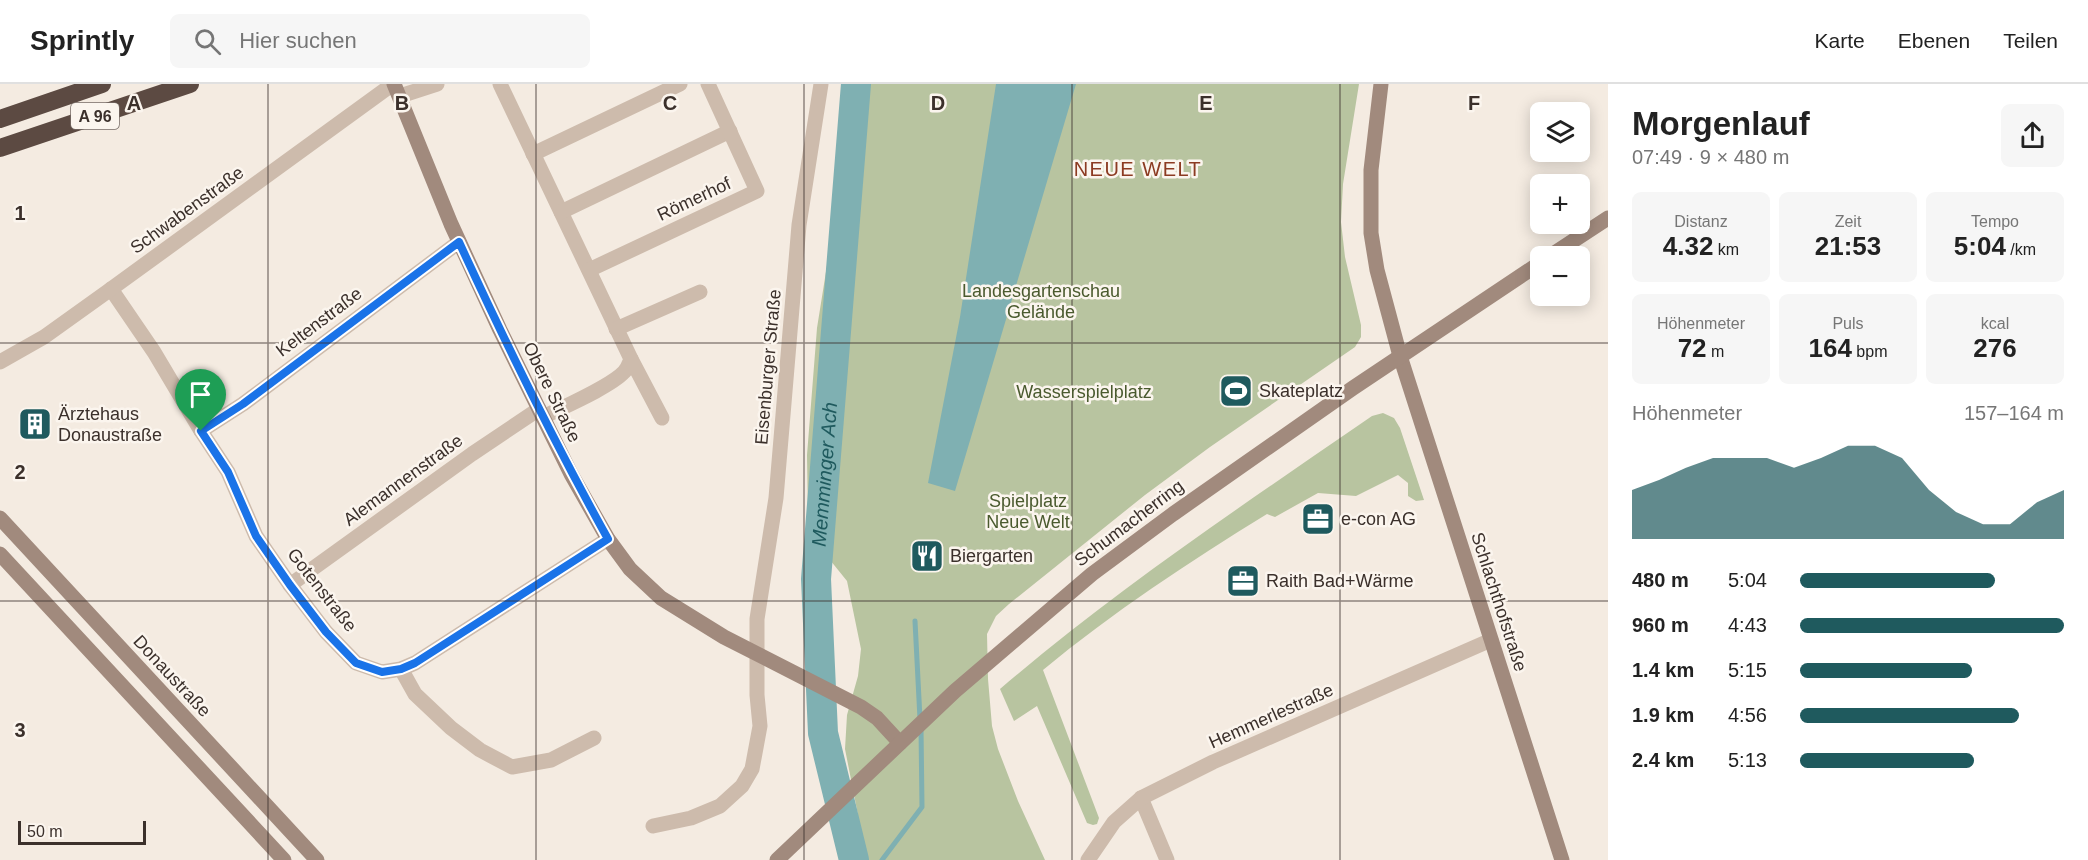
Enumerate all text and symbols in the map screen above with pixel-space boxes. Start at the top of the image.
search box [170,14,590,68]
text: Sprintly [30,25,134,56]
icon: search [191,25,224,58]
text: Hier suchen [239,28,357,53]
text: Karte [1815,29,1865,52]
text: Ebenen [1898,29,1970,52]
text: Teilen [2003,29,2058,52]
text: A [127,92,141,114]
text: B [395,92,409,114]
text: C [663,92,677,114]
text: D [931,92,945,114]
text: E [1199,92,1213,114]
text: F [1468,92,1480,114]
map controls [1530,102,1590,306]
button: layers [1530,102,1590,162]
road number: A 96 [71,103,119,129]
button: share [2001,104,2064,167]
text: Morgenlauf [1632,105,1810,142]
text: 07:49 · 9 × 480 m [1632,146,1789,168]
district label: NEUE WELT [1074,158,1202,180]
street label: Schwabenstraße [126,162,248,258]
street label: Römerhof [654,173,735,225]
button: + [1530,174,1590,234]
text: 1 [14,202,26,224]
text: Distanz [1674,213,1728,230]
text: Zeit [1835,213,1861,230]
text: Tempo [1971,213,2019,230]
text: 4.32 [1663,231,1713,261]
text: 21:53 [1815,231,1881,261]
text: 5:04 [1954,231,2006,261]
text: km [1713,241,1739,258]
text: /km [2006,241,2036,258]
button: − [1530,246,1590,306]
park label: Landesgartenschau Gelände [962,281,1120,322]
street label: Keltenstraße [272,283,366,361]
street label: Eisenburger Straße [751,288,785,446]
text: Höhenmeter [1657,315,1745,332]
text: Puls [1832,315,1864,332]
text: kcal [1981,315,2009,332]
text: 72 [1678,333,1707,363]
text: 164 [1809,333,1852,363]
text: 276 [1973,333,2017,363]
street label: Obere Straße [519,339,585,445]
text: m [1707,343,1724,360]
text: bpm [1852,343,1887,360]
pin [175,369,226,431]
sports icon: Skateplatz [1218,373,1254,409]
icon: arrive [184,378,217,411]
place label: Skateplatz [1259,381,1343,401]
park label: Wasserspielplatz [1016,382,1152,402]
water label: Memminger Ach [808,401,841,547]
text: Höhenmeter [1632,402,1742,424]
text: 157–164 m [1964,402,2064,424]
place label: Ärztehaus Donaustraße [58,404,162,445]
building icon: Ärztehaus Donaustraße [17,406,53,442]
street label: Alemannenstraße [340,430,466,530]
text: 2 [14,461,26,483]
street label: Schumacherring [1071,476,1187,570]
park label: Spielplatz Neue Welt [986,491,1070,532]
office icon: e-con AG [1300,501,1336,537]
place label: e-con AG [1341,509,1416,529]
street label: Schlachthofstraße [1467,530,1531,674]
restaurant icon: Biergarten [909,538,945,574]
street label: Gotenstraße [283,544,361,636]
place label: Biergarten [950,546,1033,566]
office icon: Raith Bad+Wärme [1225,563,1261,599]
text: 480 m [1632,569,1689,591]
text: 5:04 [1728,569,1767,591]
place label: Raith Bad+Wärme [1266,571,1414,591]
text: 960 m [1632,614,1689,636]
text: 4:43 [1728,614,1767,636]
street label: Donaustraße [129,631,215,721]
text: 1.4 km [1632,659,1694,681]
text: 5:15 [1728,659,1767,681]
street label: Hemmerlestraße [1206,680,1336,752]
text: 1.9 km [1632,704,1694,726]
text: 4:56 [1728,704,1767,726]
text: 3 [14,719,26,741]
text: 2.4 km [1632,749,1694,771]
text: 5:13 [1728,749,1767,771]
scale bar [18,818,146,846]
text: 50 m [27,823,63,840]

